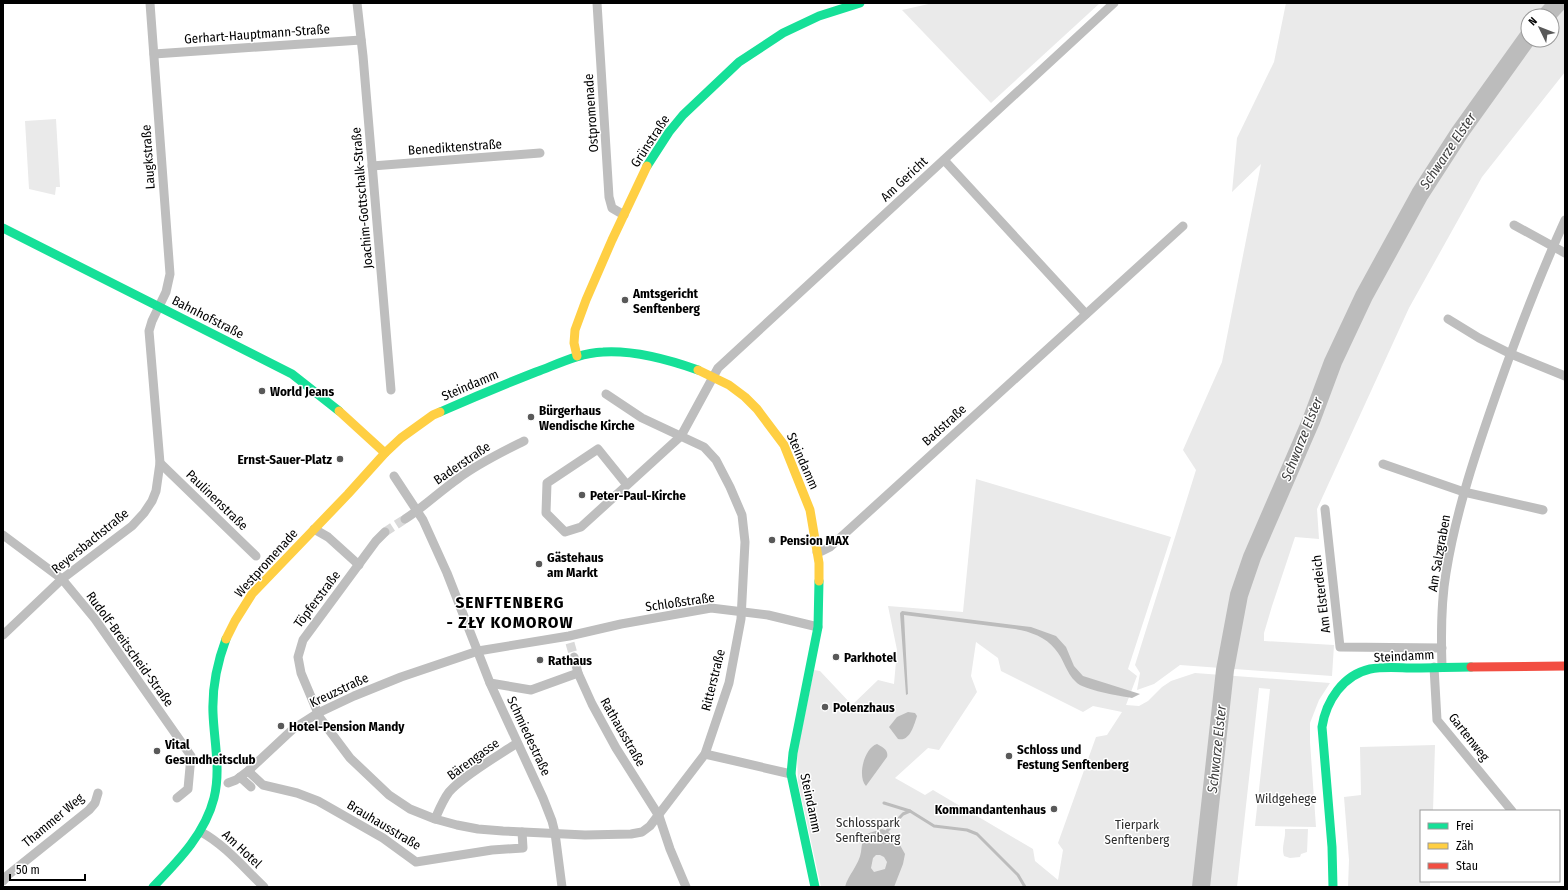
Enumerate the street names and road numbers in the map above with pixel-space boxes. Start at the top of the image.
street label: Gerhart-Hauptmann-Straße [184,21,330,47]
street label: Ostpromenade [581,73,601,153]
street label: Grünstraße [628,112,672,170]
street label: Laugkstraße [138,124,158,190]
street label: Joachim-Gottschalk-Straße [348,127,376,269]
street label: Benediktenstraße [408,136,502,158]
street label: Am Gericht [878,153,931,204]
street label: Bahnhofstraße [170,292,246,342]
street label: Steindamm [439,366,501,404]
street label: Badstraße [919,401,969,449]
street label: Steindamm [784,430,822,492]
street label: Baderstraße [431,439,493,487]
street label: Paulinenstraße [183,467,251,533]
street label: Reyersbachstraße [49,505,131,577]
street label: Am Salzgraben [1425,513,1453,593]
street label: Westpromenade [231,526,301,600]
street label: Am Elsterdeich [1309,554,1333,634]
street label: Töpferstraße [291,568,343,630]
street label: Rudolf-Breitscheid-Straße [83,589,177,709]
street label: Schloßstraße [644,590,716,614]
street label: Steindamm [1373,647,1435,665]
street label: Ritterstraße [698,648,728,712]
street label: Kreuzstraße [307,670,371,710]
street label: Schmiedestraße [504,694,554,778]
street label: Rathausstraße [597,695,649,769]
street label: Gartenweg [1446,710,1493,765]
street label: Bärengasse [444,735,502,783]
street label: Steindamm [797,772,825,834]
street label: Thammer Weg [19,789,87,850]
street label: Brauhausstraße [344,797,424,853]
street label: Am Hotel [219,827,265,871]

